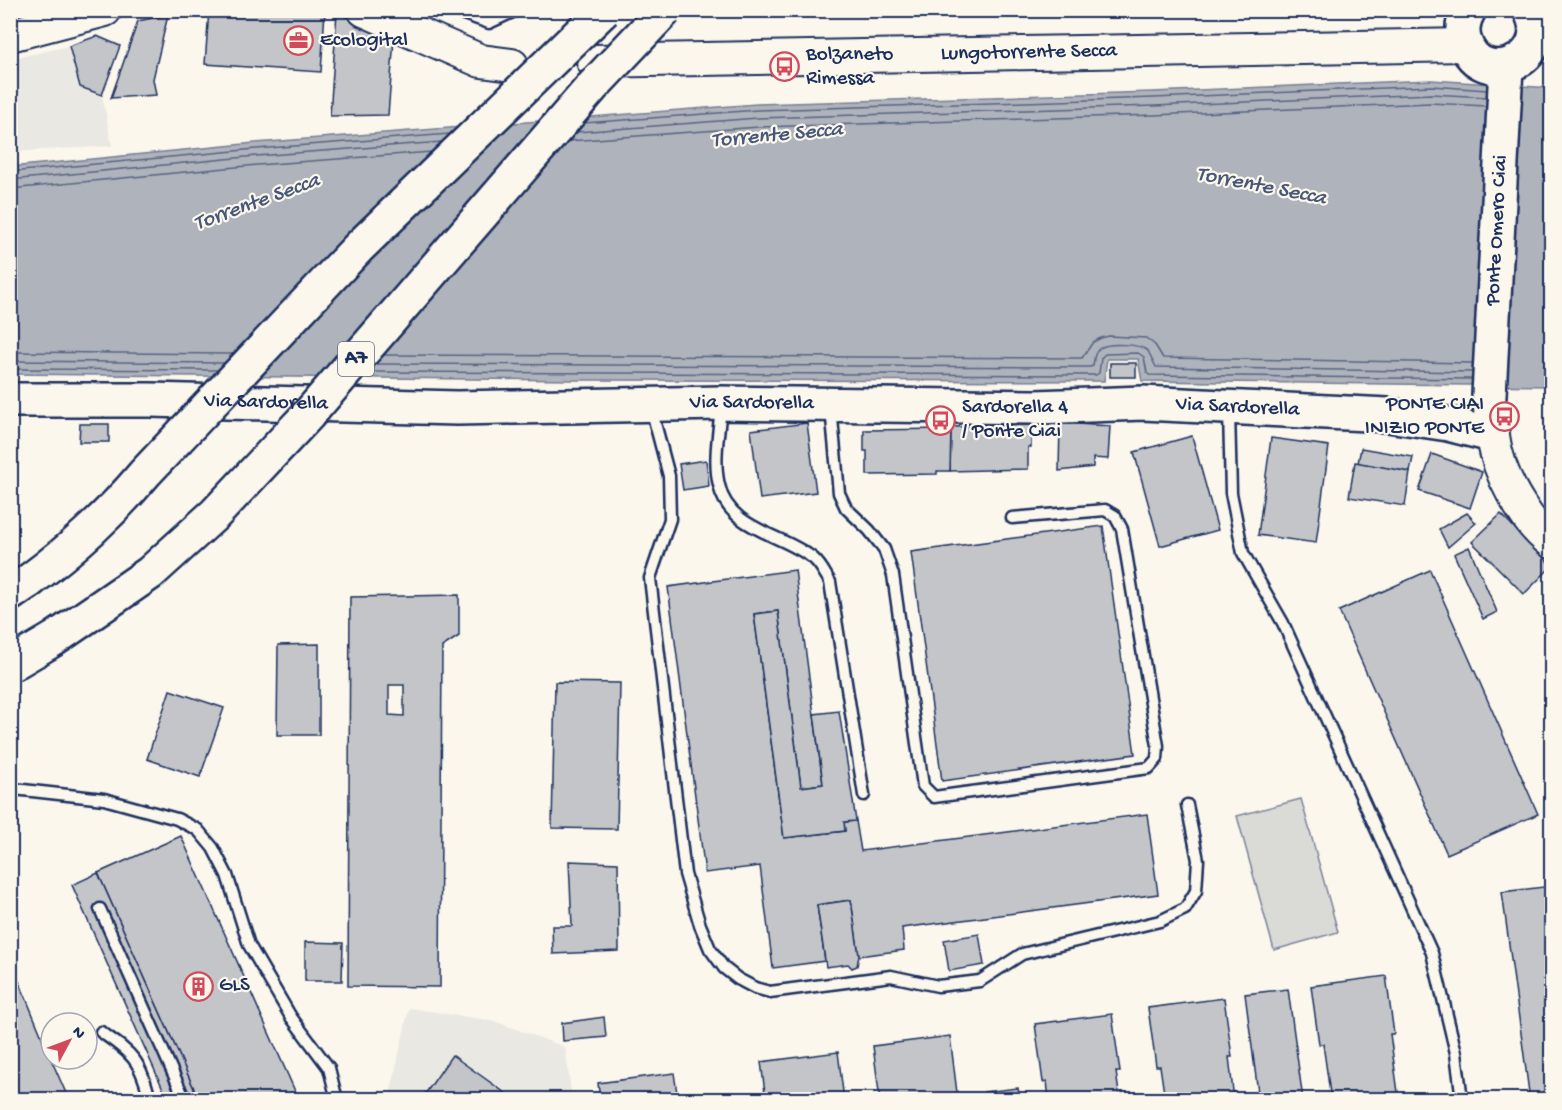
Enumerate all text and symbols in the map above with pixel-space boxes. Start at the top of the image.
office icon: Ecologital [283,25,315,57]
place label: Ecologital [320,29,408,54]
street label: Lungotorrente Secca [940,39,1119,67]
place label: Bolzaneto Rimessa [805,43,894,92]
bus stop icon: Bolzaneto Rimessa [769,51,801,83]
water label: Torrente Secca [710,117,845,155]
street label: Ponte Omero Ciai [1481,154,1514,307]
water label: Torrente Secca [1194,162,1330,213]
water label: Torrente Secca [191,168,325,238]
road number: A7 [338,342,374,376]
street label: Via Sardorella [203,389,330,417]
street label: Via Sardorella [689,390,815,417]
street label: Via Sardorella [1174,392,1302,423]
place label: PONTE CIAI INIZIO PONTE [1365,393,1485,442]
place label: Sardorella 4 / Ponte Ciai [962,396,1068,445]
bus stop icon: PONTE CIAI INIZIO PONTE [1489,401,1521,433]
bus stop icon: Sardorella 4 / Ponte Ciai [925,404,957,436]
building icon: GLS [182,970,214,1002]
place label: GLS [219,974,250,999]
north arrow [39,1011,99,1071]
text: N [67,1023,89,1044]

